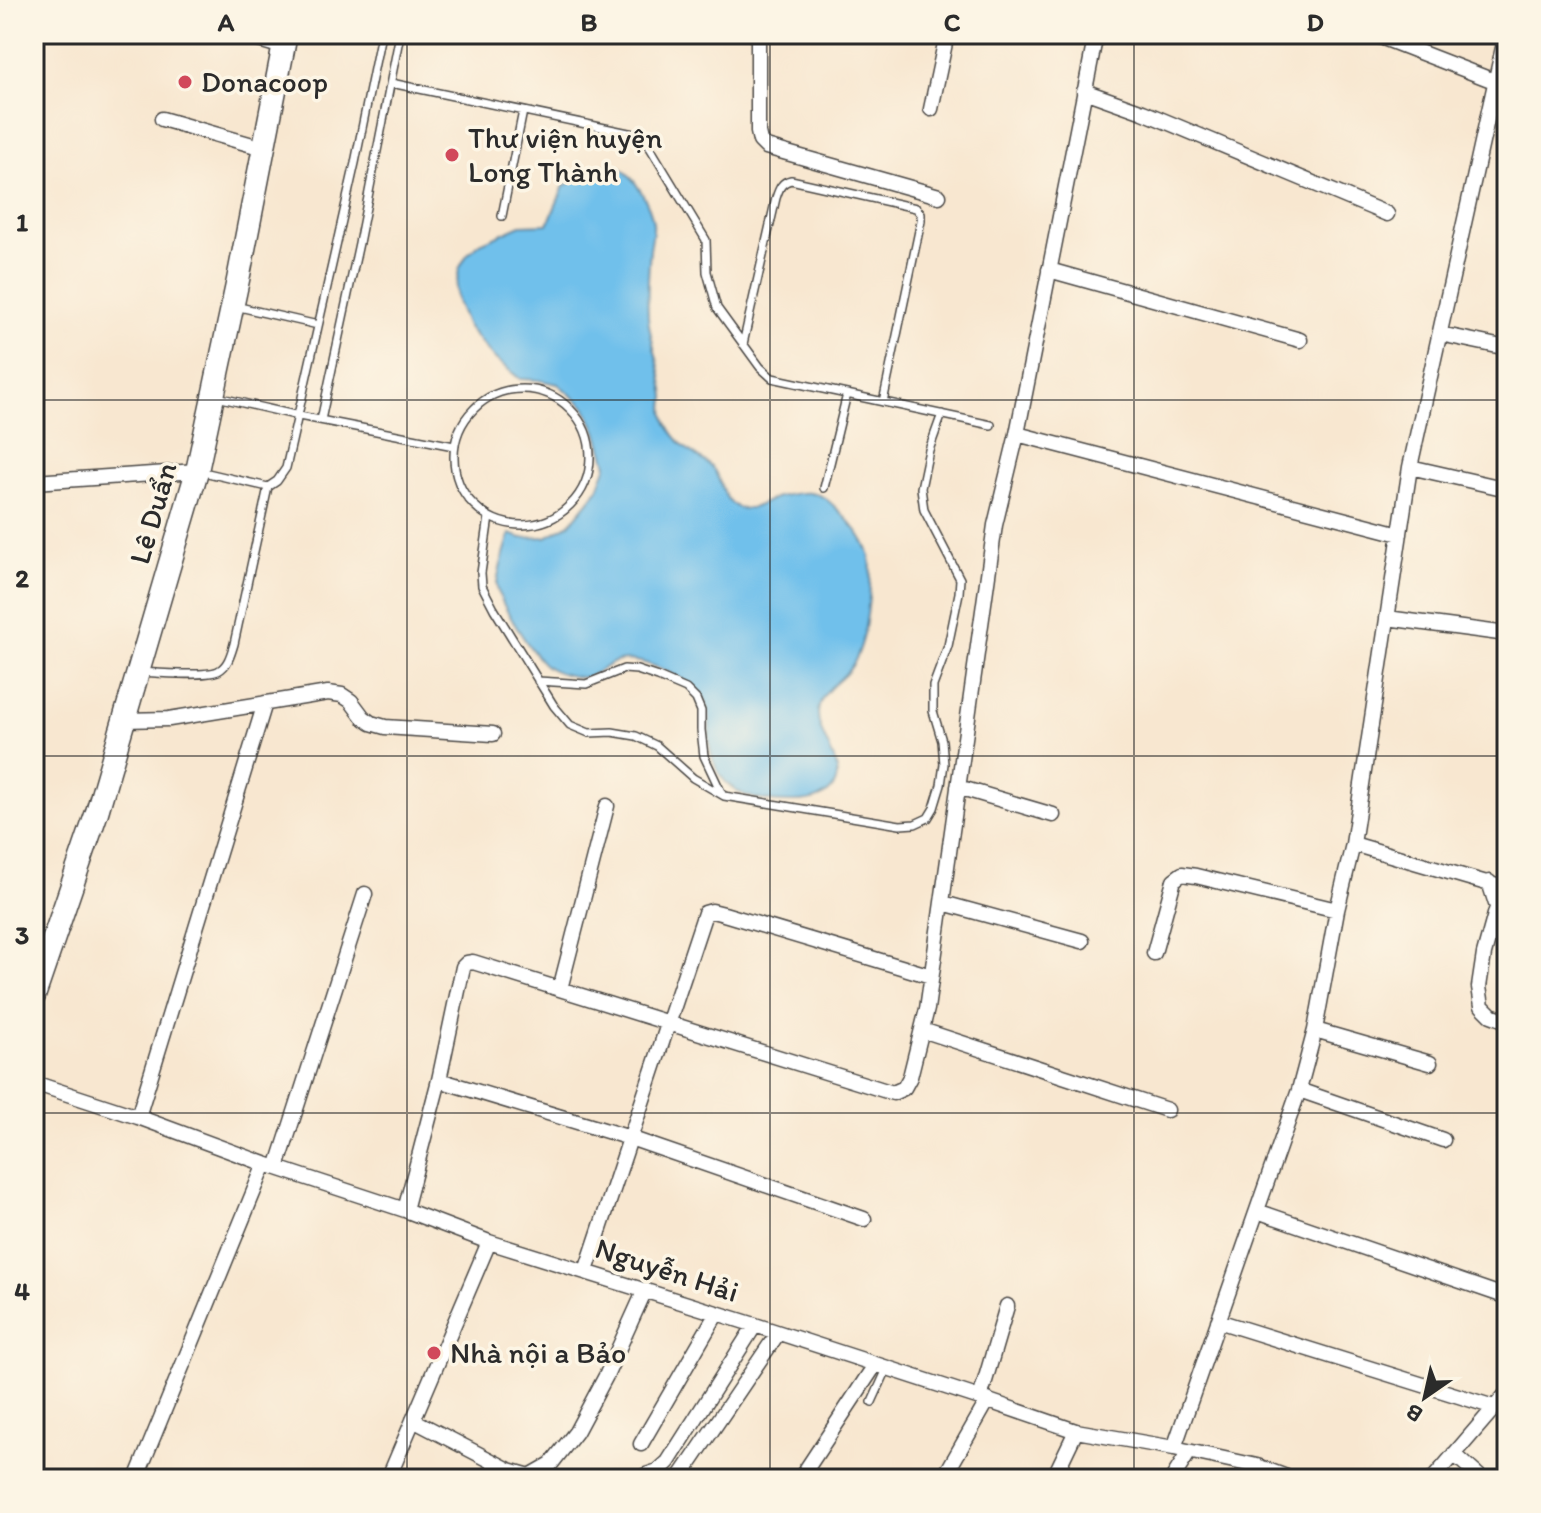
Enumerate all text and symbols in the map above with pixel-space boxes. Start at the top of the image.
text: A [217,6,235,38]
text: B [581,6,598,38]
text: C [944,6,961,38]
text: D [1306,6,1324,38]
place label: Donacoop [201,63,328,100]
marker: Donacoop [176,73,194,91]
place label: Thư viện huyện Long Thành [468,119,662,190]
marker: Thư viện huyện Long Thành [443,146,461,164]
text: 1 [16,206,28,238]
street label: Lê Duẩn [120,458,185,568]
text: 2 [15,562,29,594]
text: 3 [15,919,29,951]
street label: Nguyễn Hải [591,1229,743,1310]
text: 4 [14,1275,30,1307]
place label: Nhà nội a Bảo [450,1334,626,1371]
marker: Nhà nội a Bảo [425,1344,443,1362]
north arrow [1385,1357,1465,1437]
text: B [1401,1398,1428,1428]

